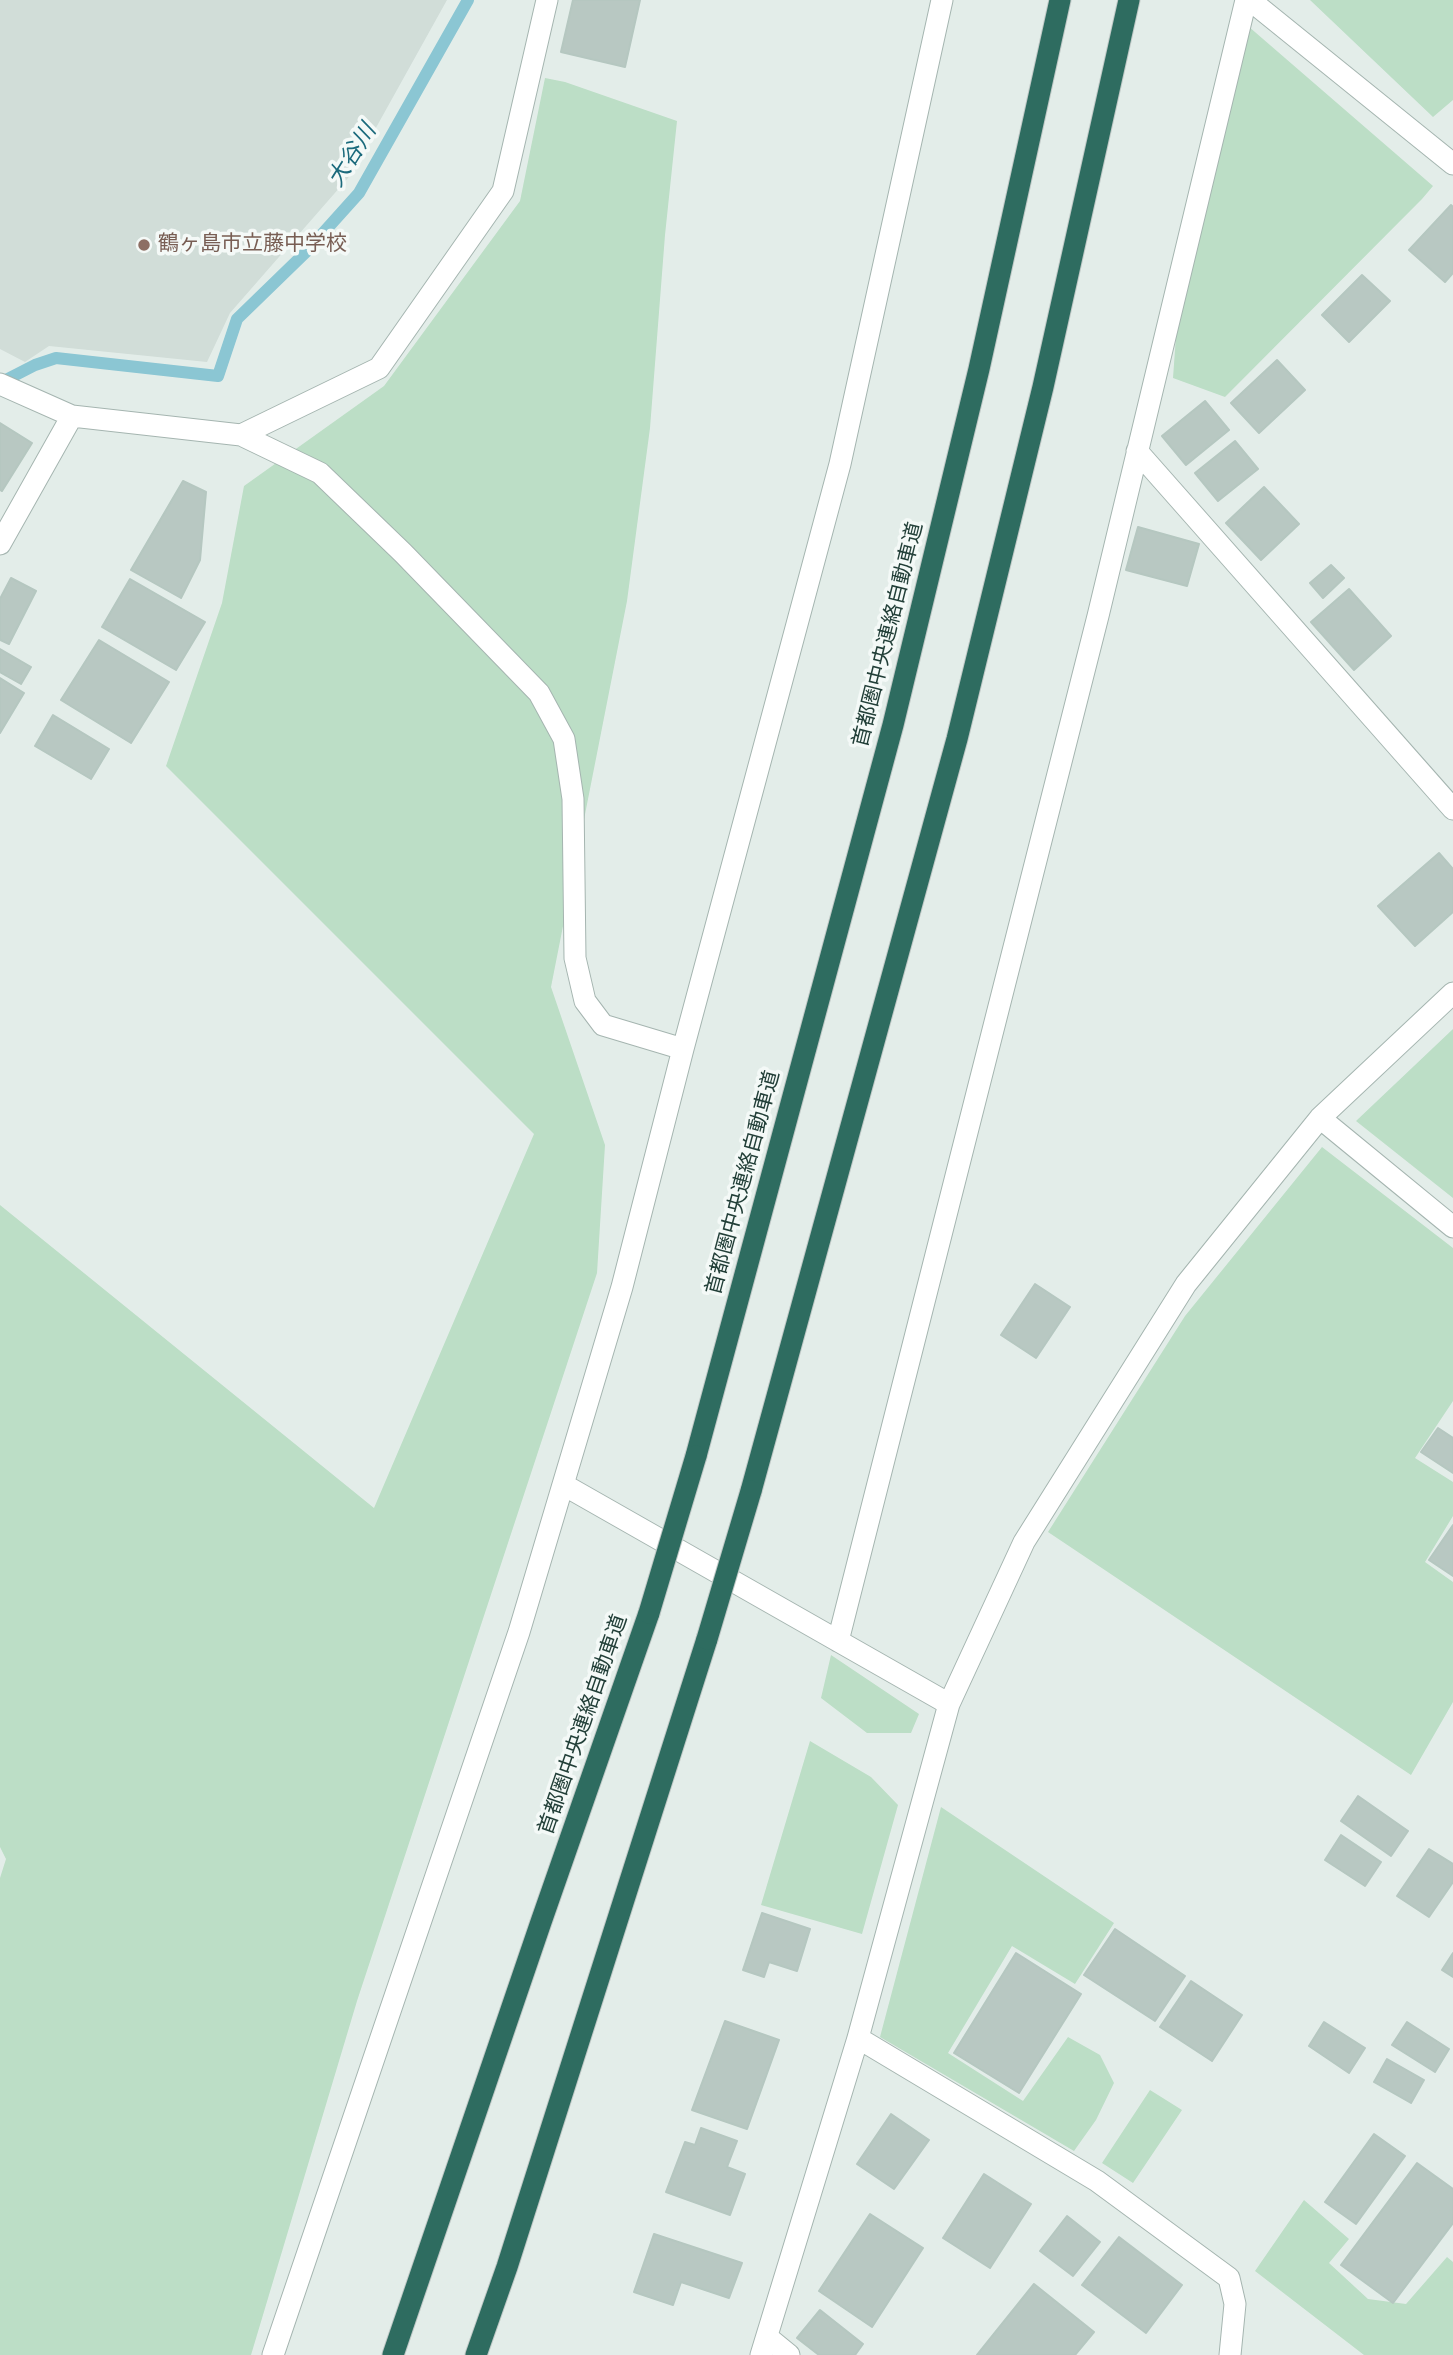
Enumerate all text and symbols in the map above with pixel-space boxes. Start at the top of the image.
water label: 大谷川 [323,119,383,193]
place label: 鶴ヶ島市立藤中学校 [158,232,347,258]
marker: 鶴ヶ島市立藤中学校 [136,237,152,253]
street label: 首都圏中央連絡自動車道 [849,520,929,750]
street label: 首都圏中央連絡自動車道 [702,1068,786,1298]
street label: 首都圏中央連絡自動車道 [534,1612,634,1838]

